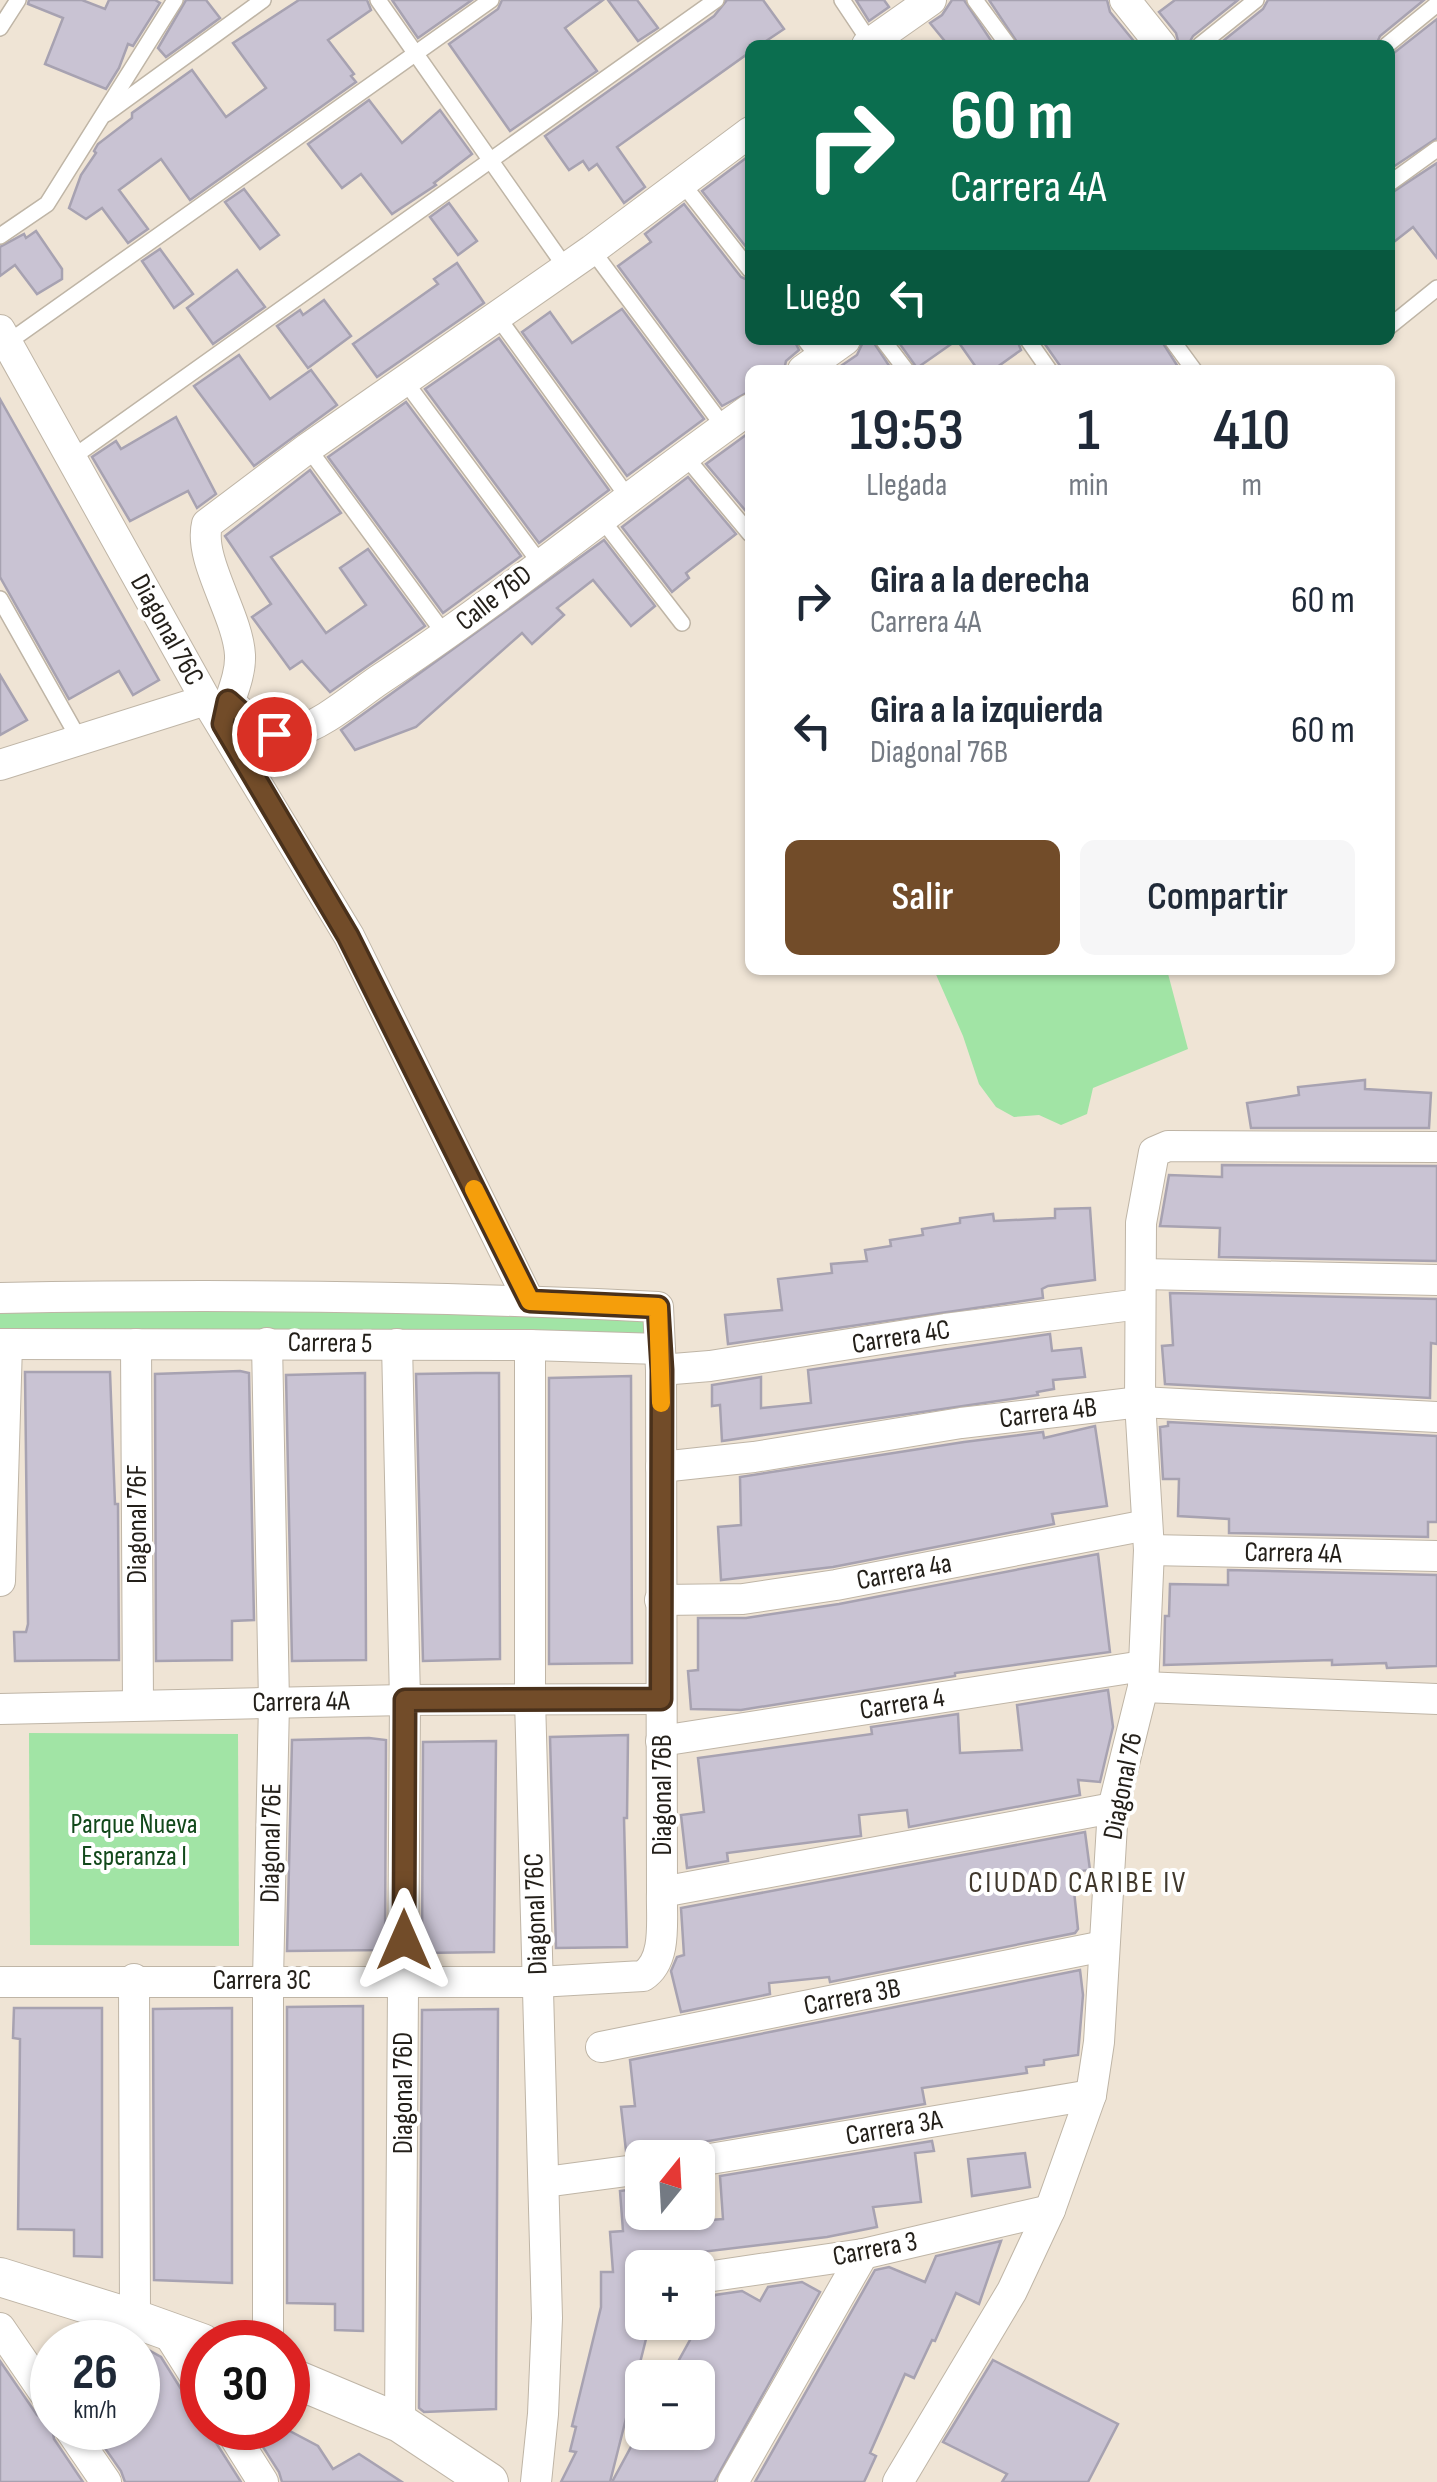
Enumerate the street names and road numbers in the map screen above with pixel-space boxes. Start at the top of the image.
street label: Calle 76D [449,558,539,638]
street label: Diagonal 76C [123,569,211,691]
street label: Carrera 4C [850,1313,952,1361]
street label: Carrera 5 [287,1326,373,1360]
street label: Carrera 4B [997,1391,1099,1435]
street label: Diagonal 76F [121,1464,154,1584]
street label: Carrera 4A [1244,1536,1343,1570]
street label: Carrera 4a [854,1547,954,1597]
street label: Carrera 4 [857,1681,947,1727]
street label: Carrera 4A [252,1685,351,1719]
street label: Diagonal 76 [1096,1730,1150,1842]
street label: Diagonal 76B [646,1735,679,1855]
street label: Diagonal 76E [253,1783,289,1903]
street label: Diagonal 76C [517,1853,555,1975]
street label: Carrera 3C [213,1964,311,1997]
street label: Carrera 3B [801,1971,903,2023]
street label: Diagonal 76D [387,2032,420,2154]
street label: Carrera 3A [843,2103,946,2153]
street label: Carrera 3 [830,2225,920,2273]

